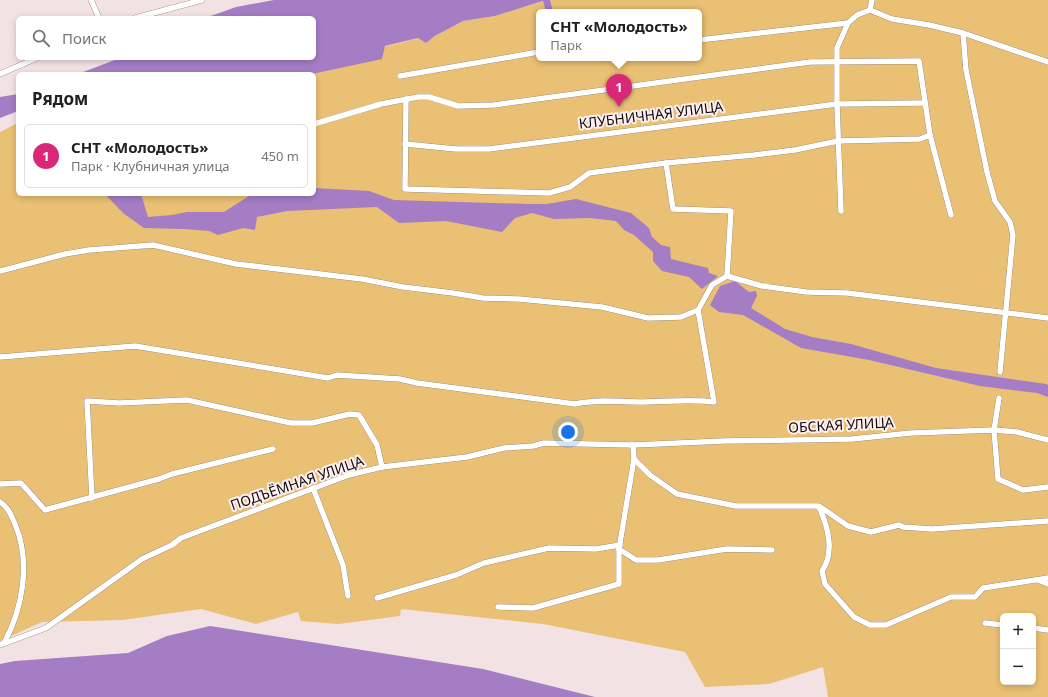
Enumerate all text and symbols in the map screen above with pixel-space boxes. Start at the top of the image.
popup [536,9,702,61]
search box [16,16,316,60]
text: СНТ «Молодость» [550,16,688,36]
icon: search [30,27,52,49]
text: Поиск [62,28,107,48]
text: Парк [550,36,582,54]
pin: 1 [606,74,632,107]
text: Рядом [32,87,88,110]
street label: КЛУБНИЧНАЯ УЛИЦА [578,96,724,133]
text: СНТ «Молодость» [71,137,208,157]
text: 1 [42,147,50,165]
text: 450 m [261,147,299,165]
text: Парк · Клубничная улица [71,157,230,175]
street label: ОБСКАЯ УЛИЦА [788,412,894,437]
your location [558,422,578,442]
street label: ПОДЪЁМНАЯ УЛИЦА [228,451,366,514]
map controls [1000,613,1036,685]
button: + [1000,613,1036,649]
button: − [1000,649,1036,685]

